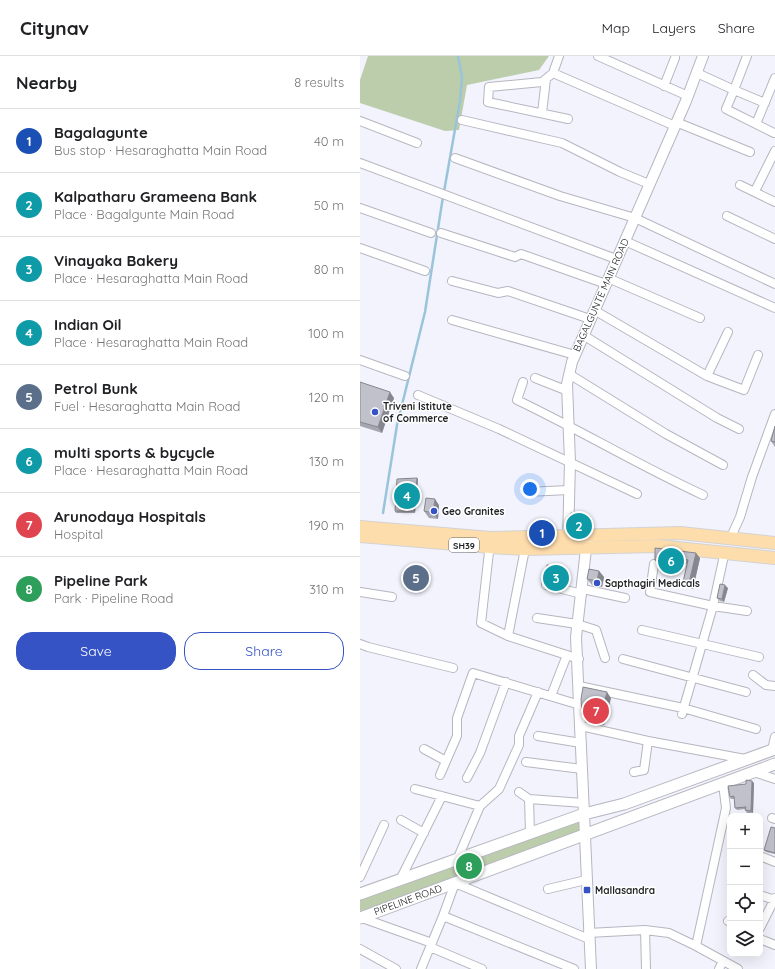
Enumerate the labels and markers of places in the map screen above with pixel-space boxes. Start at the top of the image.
place label: Triveni Istitute of Commerce [383,400,452,425]
marker: Triveni Istitute of Commerce [370,407,380,417]
pin: 4 [394,481,420,511]
place label: Geo Granites [442,505,505,518]
marker: Geo Granites [429,506,439,516]
pin: 2 [566,511,592,541]
pin: 1 [529,518,555,548]
pin: 6 [658,546,684,576]
pin: 5 [403,563,429,593]
pin: 3 [543,563,569,593]
place label: Sapthagiri Medicals [605,577,700,590]
marker: Sapthagiri Medicals [592,578,602,588]
pin: 7 [583,696,609,726]
pin: 8 [456,851,482,881]
place label: Mallasandra [595,884,655,897]
marker: Mallasandra [582,885,592,895]

